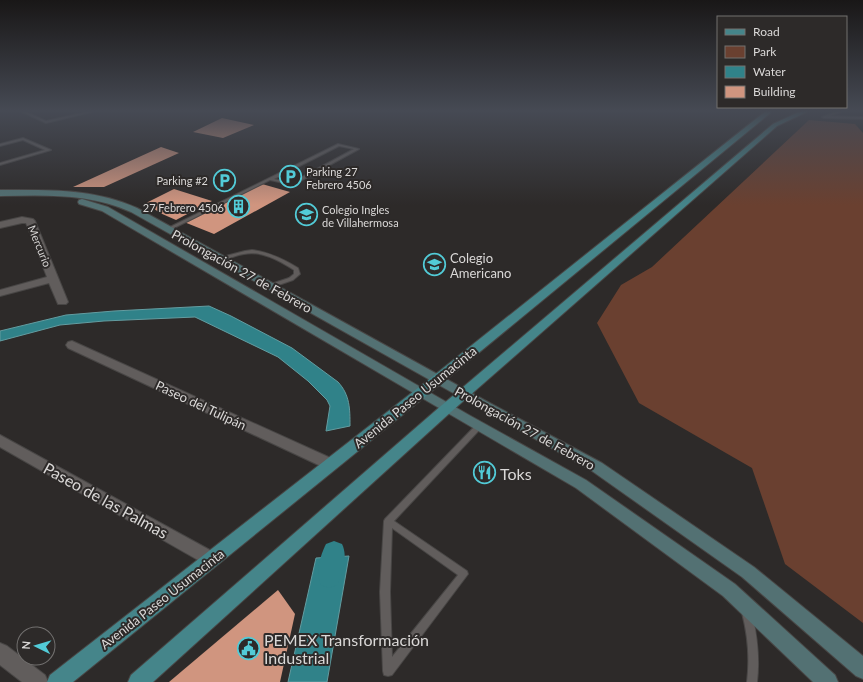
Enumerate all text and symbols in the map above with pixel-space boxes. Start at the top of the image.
legend [717,16,847,108]
text: Road [753,24,780,39]
text: Park [753,44,777,59]
text: Water [753,64,786,79]
text: Building [753,84,796,99]
parking icon: Parking 27 Febrero 4506 [277,164,303,190]
place label: Parking 27 Febrero 4506 [306,165,372,191]
parking icon: Parking #2 [211,167,237,193]
place label: Parking #2 [156,174,208,187]
building icon: 27 Febrero 4506 [226,194,252,220]
place label: 27 Febrero 4506 [143,201,224,214]
school or university icon: Colegio Ingles de Villahermosa [293,202,319,228]
place label: Colegio Ingles de Villahermosa [322,203,399,229]
street label: Mercurio [26,223,54,269]
street label: Prolongación 27 de Febrero [169,226,315,316]
place label: Colegio Americano [450,250,511,281]
school or university icon: Colegio Americano [421,252,447,278]
street label: Avenida Paseo Usumacinta [350,343,480,451]
street label: Paseo del Tulipán [153,377,249,433]
street label: Prolongación 27 de Febrero [452,383,598,473]
street label: Paseo de las Palmas [41,458,172,542]
restaurant icon: Toks [471,460,497,486]
place label: Toks [500,464,532,483]
street label: Avenida Paseo Usumacinta [97,546,227,652]
north arrow [16,626,56,666]
place label: PEMEX Transformación Industrial [264,630,429,667]
public building icon: PEMEX Transformación Industrial [235,635,261,661]
text: N [19,640,32,650]

